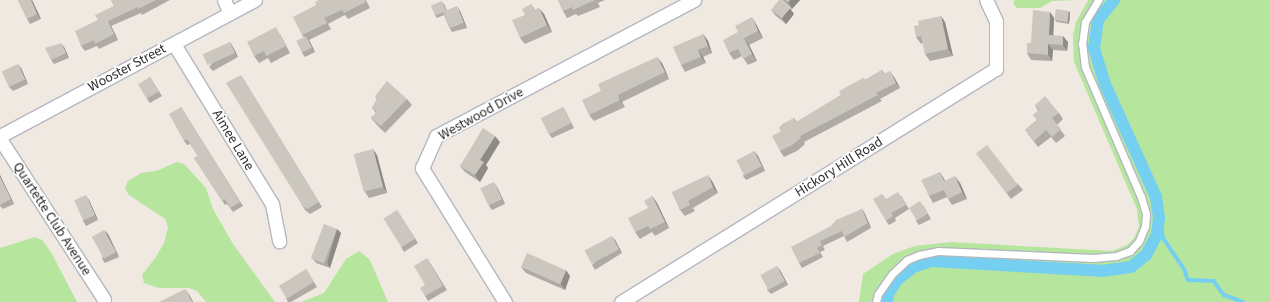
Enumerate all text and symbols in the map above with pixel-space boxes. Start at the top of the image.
street label: Wooster Street [85,40,169,96]
street label: Westwood Drive [436,84,526,144]
street label: Aimee Lane [208,107,258,173]
street label: Hickory Hill Road [792,133,886,201]
street label: Quartette Club Avenue [9,159,95,279]

